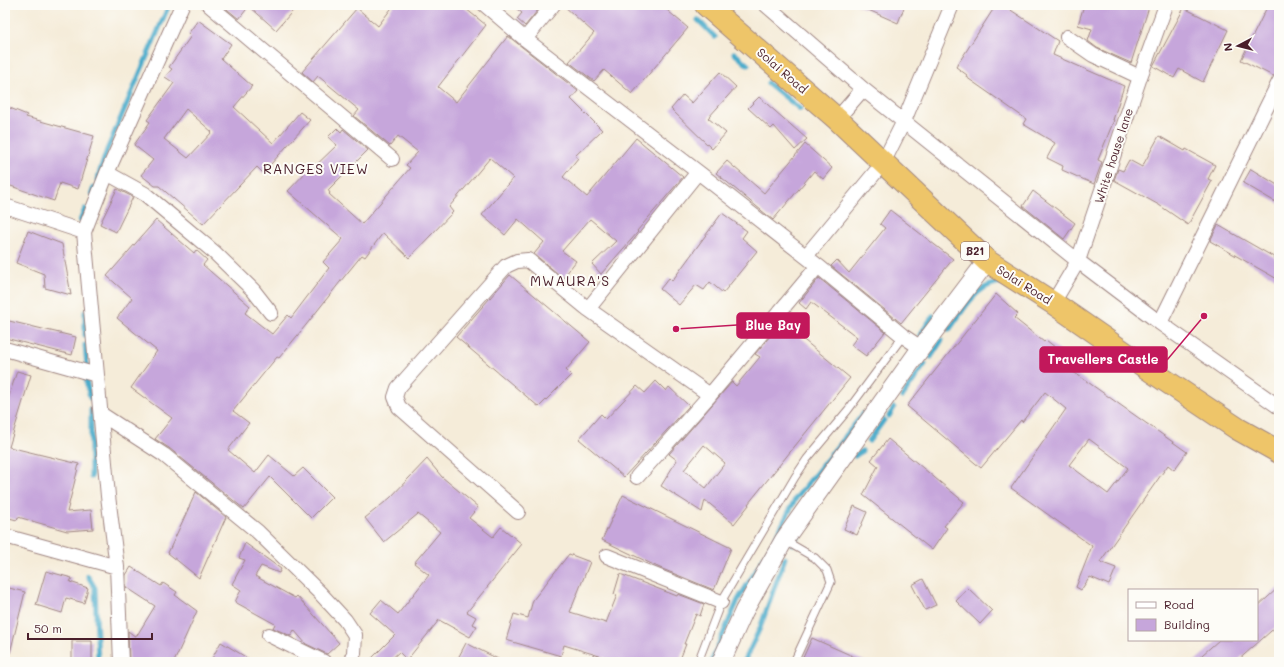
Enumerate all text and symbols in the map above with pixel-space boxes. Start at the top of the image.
north arrow [1218,26,1258,66]
text: N [1220,42,1236,52]
street label: Solai Road [754,44,812,97]
street label: White house lane [1090,106,1136,206]
district label: RANGES VIEW [263,159,369,178]
road number: B21 [961,242,989,260]
street label: Solai Road [994,261,1055,308]
district label: MWAURA'S [530,271,610,290]
callout: Blue Bay [737,313,809,338]
text: Blue Bay [745,316,801,334]
callout: Travellers Castle [1040,347,1167,372]
text: Travellers Castle [1047,350,1159,367]
legend [1128,589,1258,641]
text: Road [1164,596,1194,612]
scale bar [28,615,152,641]
text: Building [1164,616,1210,632]
text: 50 m [34,620,62,636]

